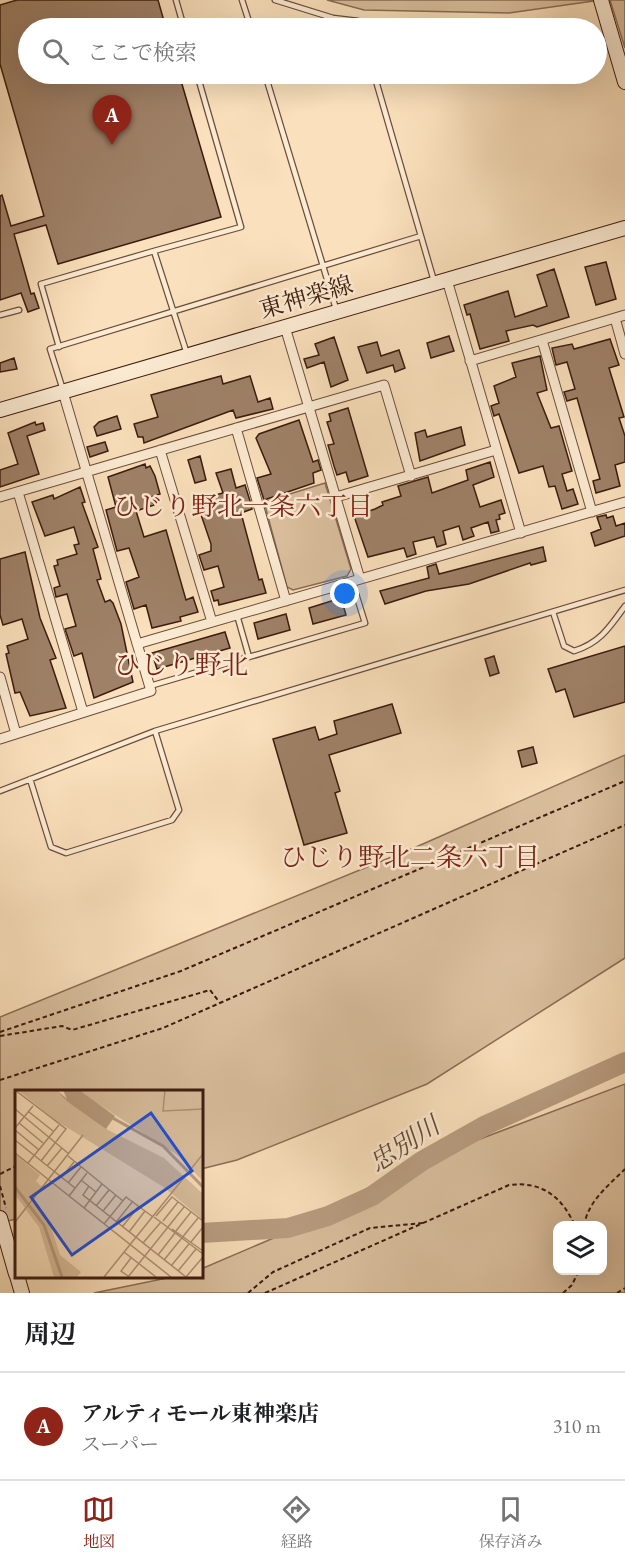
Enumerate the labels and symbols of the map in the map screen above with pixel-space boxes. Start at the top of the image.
pin: A [92,96,132,145]
street label: 東神楽線 [255,268,356,325]
district label: ひじり野北一条六丁目 [113,489,373,523]
your location [330,579,359,608]
district label: ひじり野北 [114,647,249,682]
district label: ひじり野北二条六丁目 [280,840,540,874]
inset map [15,1090,202,1278]
water label: 忠別川 [362,1107,448,1180]

